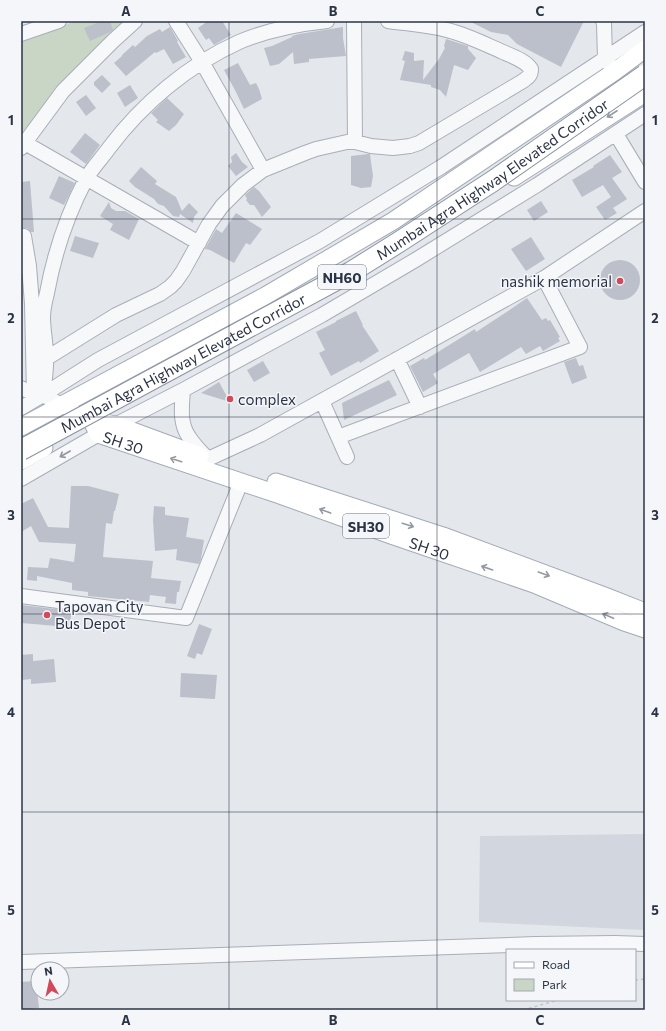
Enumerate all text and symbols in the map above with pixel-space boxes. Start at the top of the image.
text: A [121,3,131,19]
text: B [329,3,338,19]
text: C [536,3,545,19]
street label: Mumbai Agra Highway Elevated Corridor [373,94,612,263]
one-way arrow [607,110,618,118]
text: 1 [8,112,14,128]
text: 1 [652,112,658,128]
road number: NH60 [318,265,366,289]
place label: nashik memorial [501,272,612,290]
marker: nashik memorial [615,276,625,286]
street label: Mumbai Agra Highway Elevated Corridor [57,289,309,436]
text: 2 [7,310,15,326]
text: 2 [651,310,659,326]
place label: complex [238,390,296,408]
marker: complex [225,394,235,404]
street label: SH 30 [101,427,146,458]
one-way arrow [59,450,71,458]
one-way arrow [169,456,182,463]
text: 3 [7,507,15,523]
one-way arrow [319,507,332,514]
text: 3 [651,507,659,523]
road number: SH30 [343,514,389,538]
one-way arrow [402,522,415,529]
street label: SH 30 [407,533,452,563]
one-way arrow [481,564,494,571]
one-way arrow [537,570,549,578]
place label: Tapovan City Bus Depot [55,597,144,632]
marker: Tapovan City Bus Depot [42,610,52,620]
one-way arrow [603,611,615,619]
text: 4 [7,704,15,720]
text: 4 [651,704,659,720]
text: 5 [7,902,15,918]
text: 5 [651,902,659,918]
legend [506,949,636,1001]
text: Road [542,957,570,971]
north arrow [30,961,70,1001]
text: N [43,964,53,978]
text: Park [542,977,568,991]
text: A [121,1012,131,1028]
text: B [329,1012,338,1028]
text: C [536,1012,545,1028]

